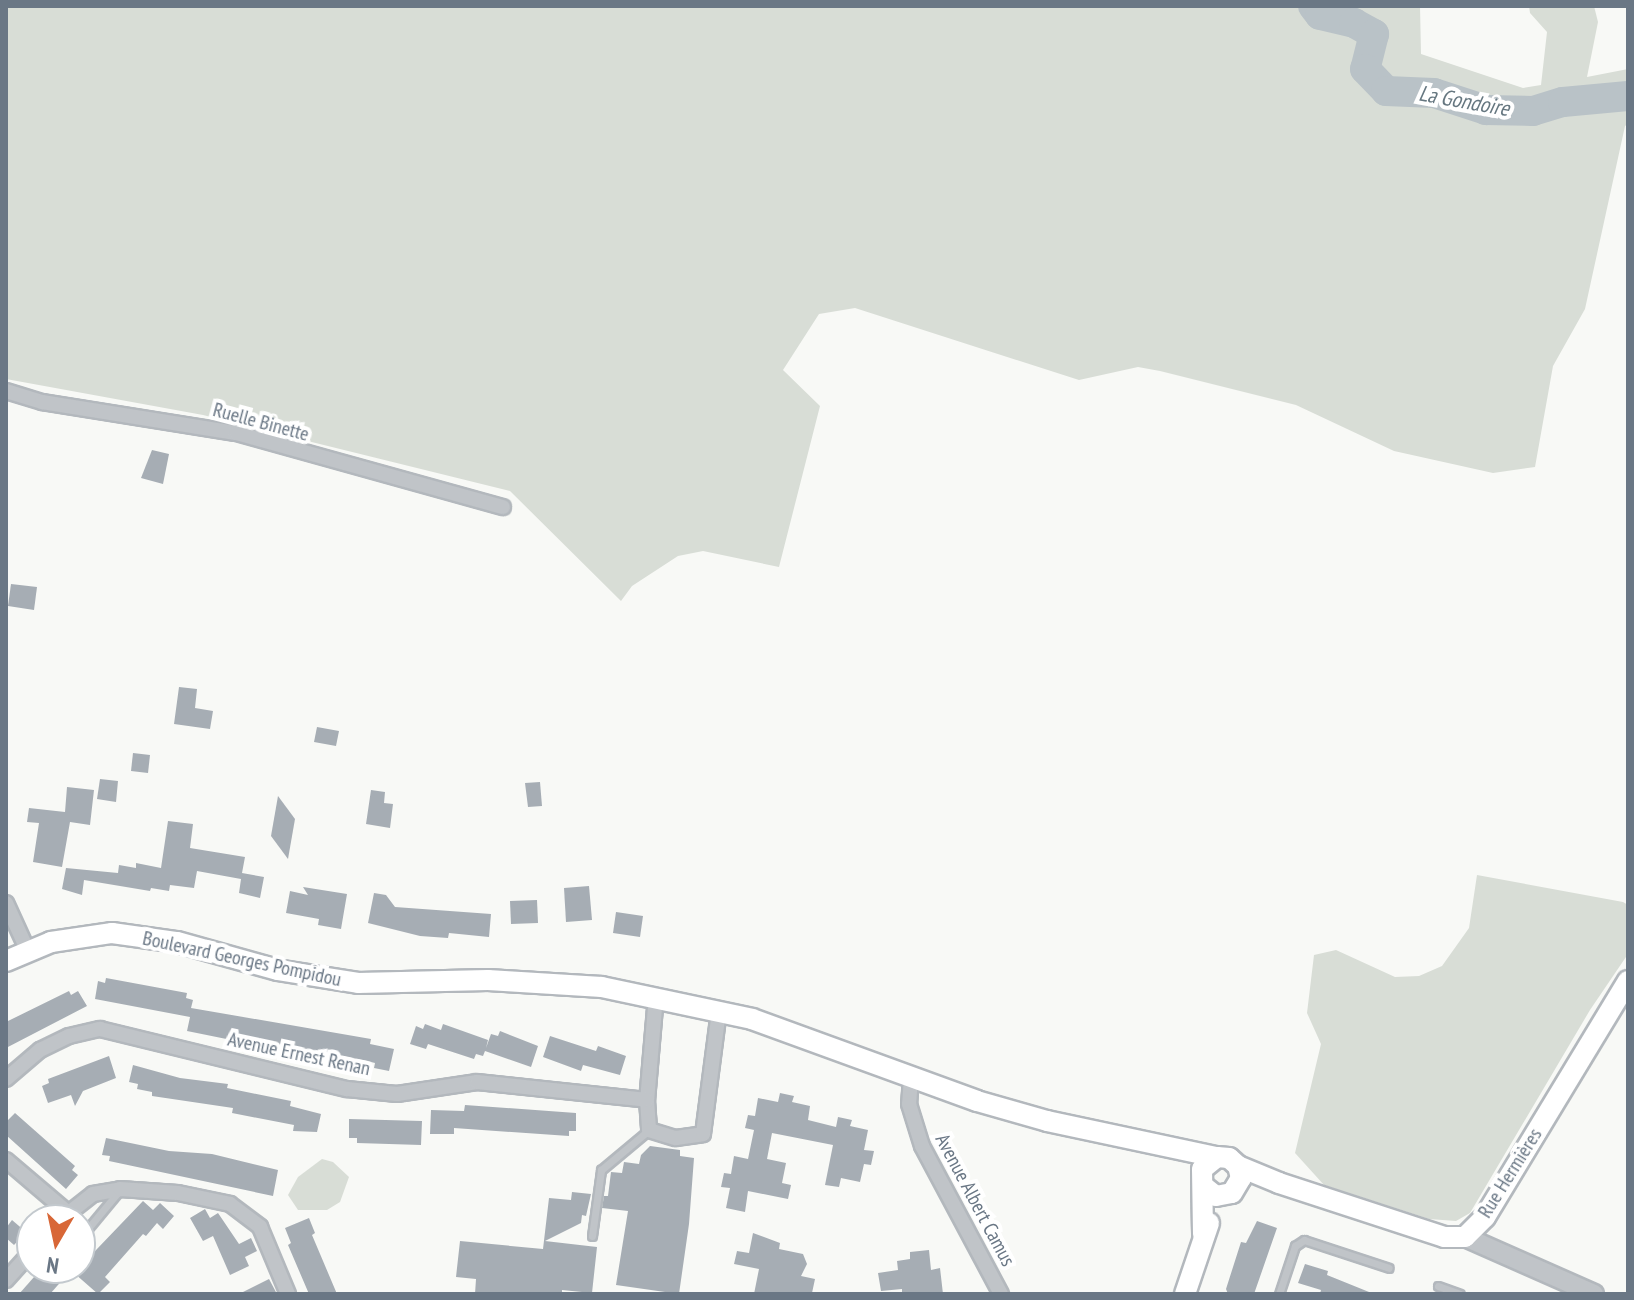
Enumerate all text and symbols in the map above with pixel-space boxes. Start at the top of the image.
water label: La Gondoire [1417,80,1511,122]
street label: Ruelle Binette [210,398,312,446]
street label: Boulevard Georges Pompidou [140,926,344,992]
street label: Avenue Ernest Renan [226,1027,372,1081]
street label: Rue Hermières [1473,1124,1547,1222]
street label: Avenue Albert Camus [930,1129,1020,1271]
north arrow [16,1204,96,1284]
text: N [45,1251,61,1280]

